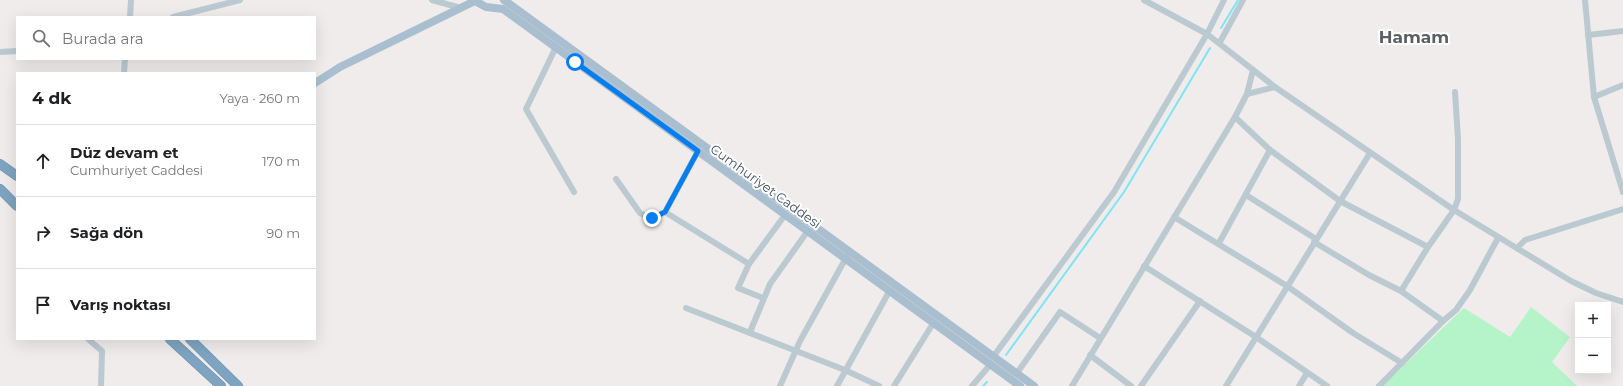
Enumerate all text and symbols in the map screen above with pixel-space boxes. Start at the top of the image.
search box [16,16,316,60]
icon: search [30,27,52,49]
district label: Hamam [1379,27,1449,47]
text: Burada ara [62,29,144,48]
route start [566,53,584,71]
text: 4 dk [32,88,71,108]
text: Yaya · 260 m [220,90,300,106]
street label: Cumhuriyet Caddesi [707,140,825,232]
text: Düz devam et [70,143,179,162]
icon: ahead [32,150,54,172]
text: 170 m [262,153,300,169]
text: Cumhuriyet Caddesi [70,162,203,178]
route end [643,209,661,227]
icon: right [32,222,54,244]
text: Sağa dön [70,223,143,242]
text: 90 m [266,225,300,241]
icon: arrive [32,294,54,316]
text: Varış noktası [70,295,171,314]
map controls [1575,302,1611,374]
button: + [1575,302,1611,338]
button: − [1575,338,1611,374]

